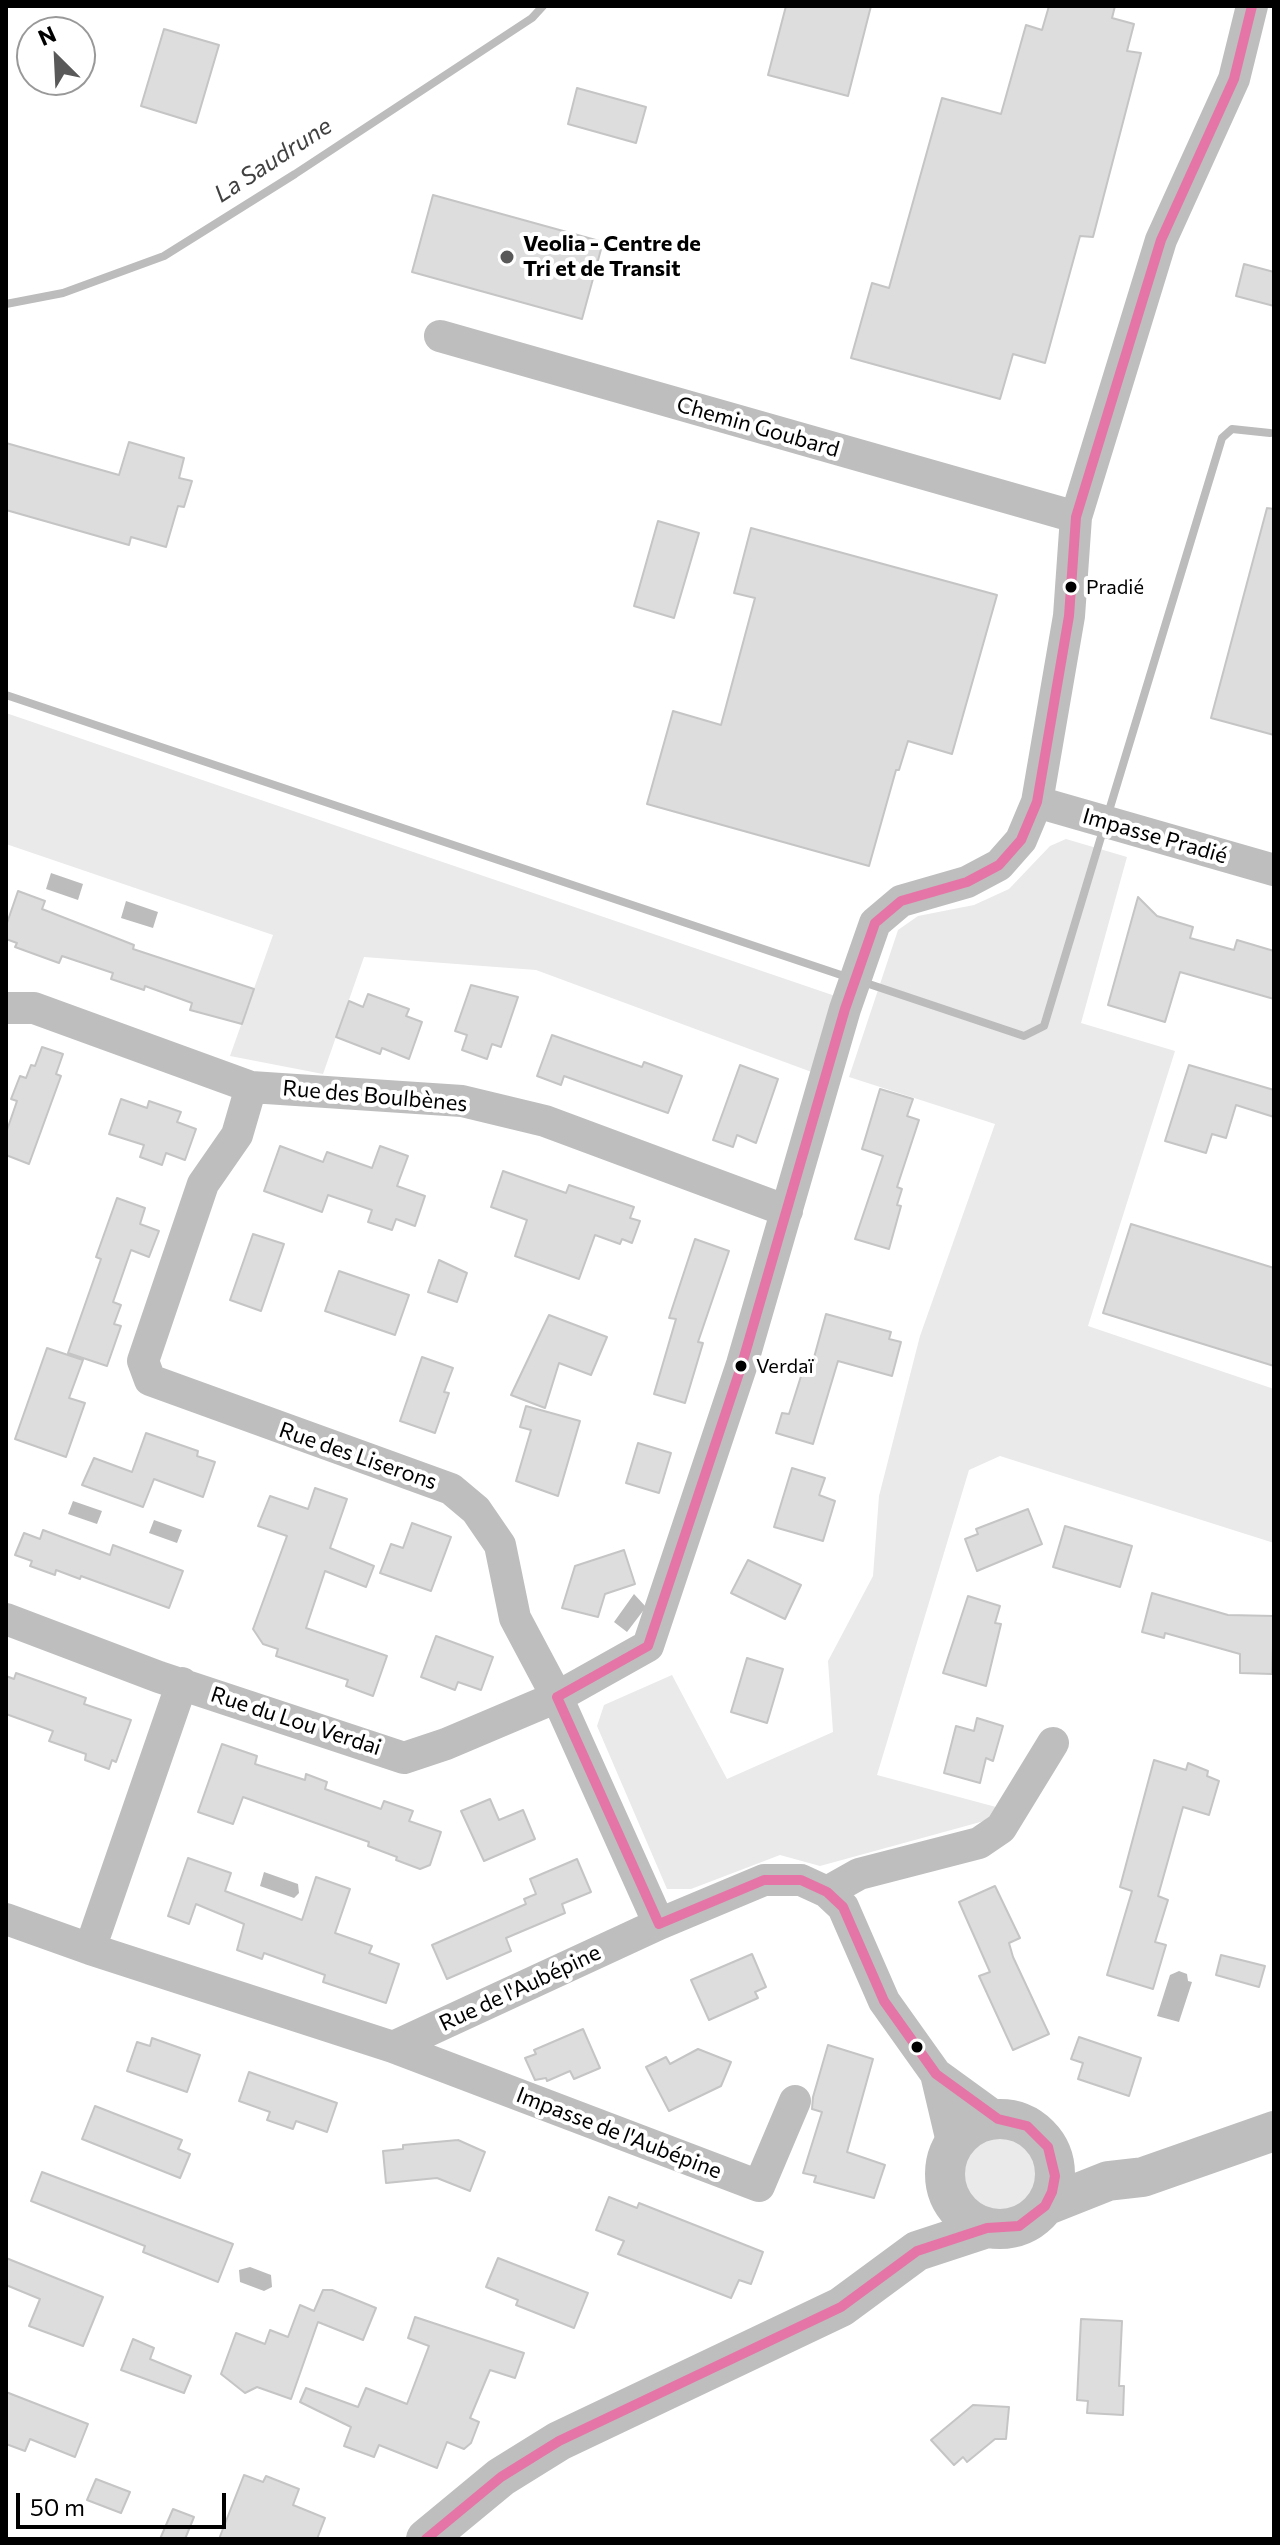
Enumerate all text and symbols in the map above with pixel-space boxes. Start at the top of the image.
north arrow [16,16,96,96]
text: N [34,20,60,51]
water label: La Saudrune [209,111,337,209]
place label: Veolia - Centre de Tri et de Transit [523,231,701,282]
marker: Veolia - Centre de Tri et de Transit [498,248,516,266]
street label: Chemin Goubard [674,391,842,463]
place label: Pradié [1086,575,1144,599]
marker: Pradié [1063,579,1079,595]
street label: Impasse Pradié [1080,803,1230,869]
street label: Rue des Boulbènes [282,1075,468,1117]
place label: Verdaï [756,1354,814,1378]
marker: Verdaï [733,1358,749,1374]
street label: Rue des Liserons [276,1417,440,1495]
street label: Rue du Lou Verdai [207,1681,385,1761]
street label: Rue de l'Aubépine [435,1939,605,2037]
unlabelled marker [909,2039,925,2055]
street label: Impasse de l'Aubépine [513,2082,725,2184]
scale bar [20,2477,230,2527]
text: 50 m [30,2492,85,2521]

